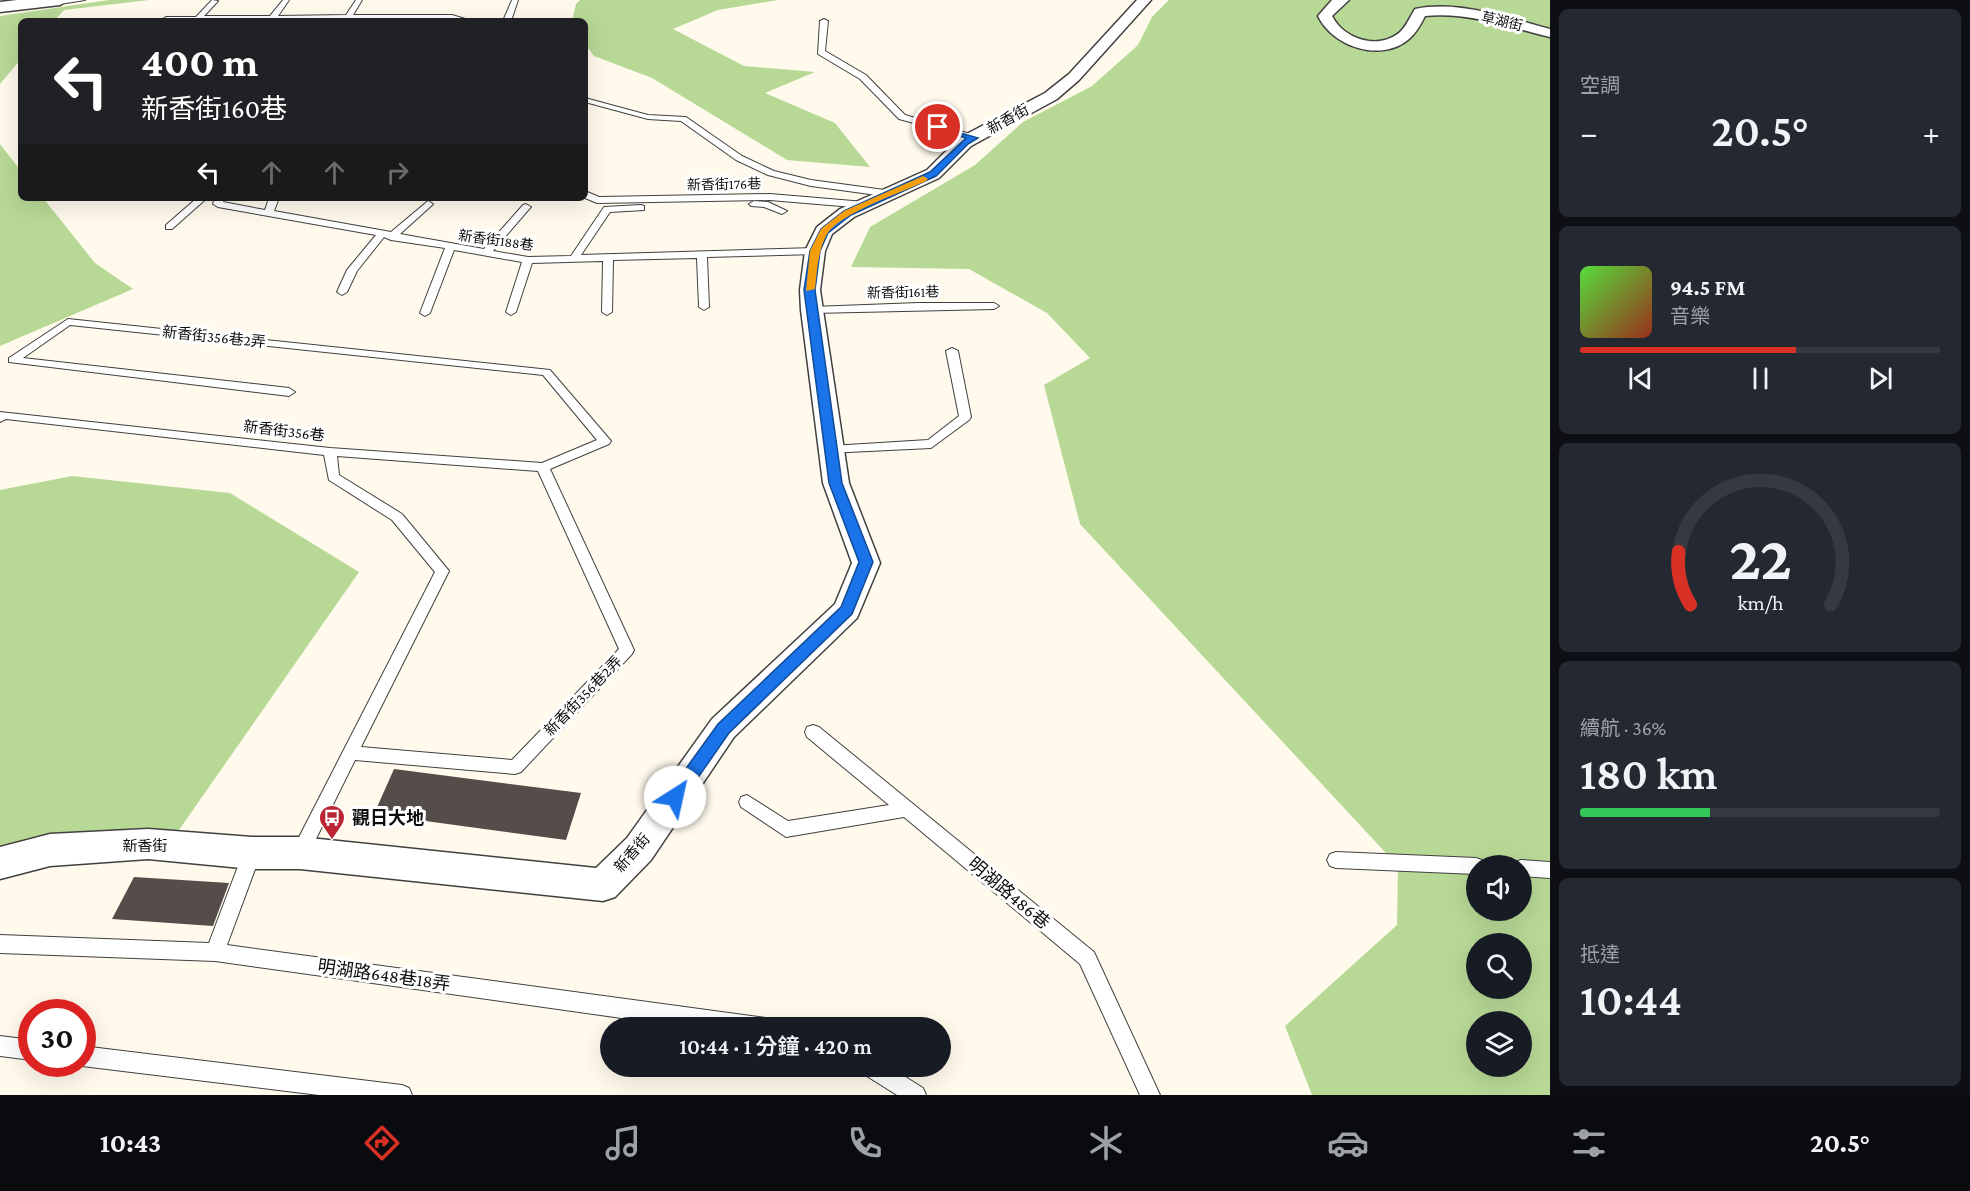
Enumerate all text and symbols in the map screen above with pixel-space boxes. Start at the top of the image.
street label: 草湖街 [1480,8,1524,34]
text: 400 m [141,38,258,85]
icon: left [42,42,120,120]
text: 空調 [1580,74,1620,96]
text: 新香街160巷 [141,94,287,124]
pin [912,101,963,152]
street label: 新香街 [984,101,1032,137]
text: 20.5° [1711,106,1809,156]
icon: arrive [921,110,954,143]
text: − [1580,114,1597,151]
text: + [1923,114,1940,151]
icon: left [192,156,225,189]
icon: ahead [255,156,288,189]
icon: ahead [318,156,351,189]
icon: right [381,156,414,189]
street label: 新香街176巷 [687,175,761,193]
street label: 新香街188巷 [457,227,535,253]
text: 94.5 FM [1670,275,1745,300]
street label: 新香街161巷 [867,283,939,301]
text: 音樂 [1670,305,1710,327]
street label: 新香街356巷2弄 [161,324,267,350]
icon: previous [1624,362,1657,395]
icon: pause [1744,362,1777,395]
icon: next [1864,362,1897,395]
street label: 新香街356巷 [242,418,326,444]
text: 22 [1729,523,1791,592]
text: km/h [1737,591,1784,615]
street label: 新香街356巷2弄 [541,653,625,739]
text: 續航 · 36% [1580,717,1666,739]
text: 180 km [1580,749,1718,799]
position arrow [643,765,707,829]
bus stop icon: 觀日大地 [317,803,347,841]
place label: 觀日大地 [352,808,424,828]
street label: 新香街 [611,831,653,875]
street label: 新香街 [122,838,168,854]
street label: 明湖路486巷 [964,853,1054,933]
map controls [1466,855,1532,1077]
button: sound [1466,855,1532,921]
button: search [1466,933,1532,999]
text: 抵達 [1580,943,1620,965]
street label: 明湖路648巷18弄 [316,956,452,994]
text: 10:44 [1580,975,1682,1025]
speed limit sign: 30 [18,999,96,1077]
button: layers [1466,1011,1532,1077]
text: 10:44 · 1 分鐘 · 420 m [679,1034,872,1059]
icon: directions [361,1122,403,1164]
icon: music [602,1122,644,1164]
icon: phone [844,1122,886,1164]
icon: climate [1085,1122,1127,1164]
icon: car [1327,1122,1369,1164]
icon: filters [1568,1122,1610,1164]
text: 10:43 [100,1128,161,1158]
text: 20.5° [1810,1128,1870,1158]

